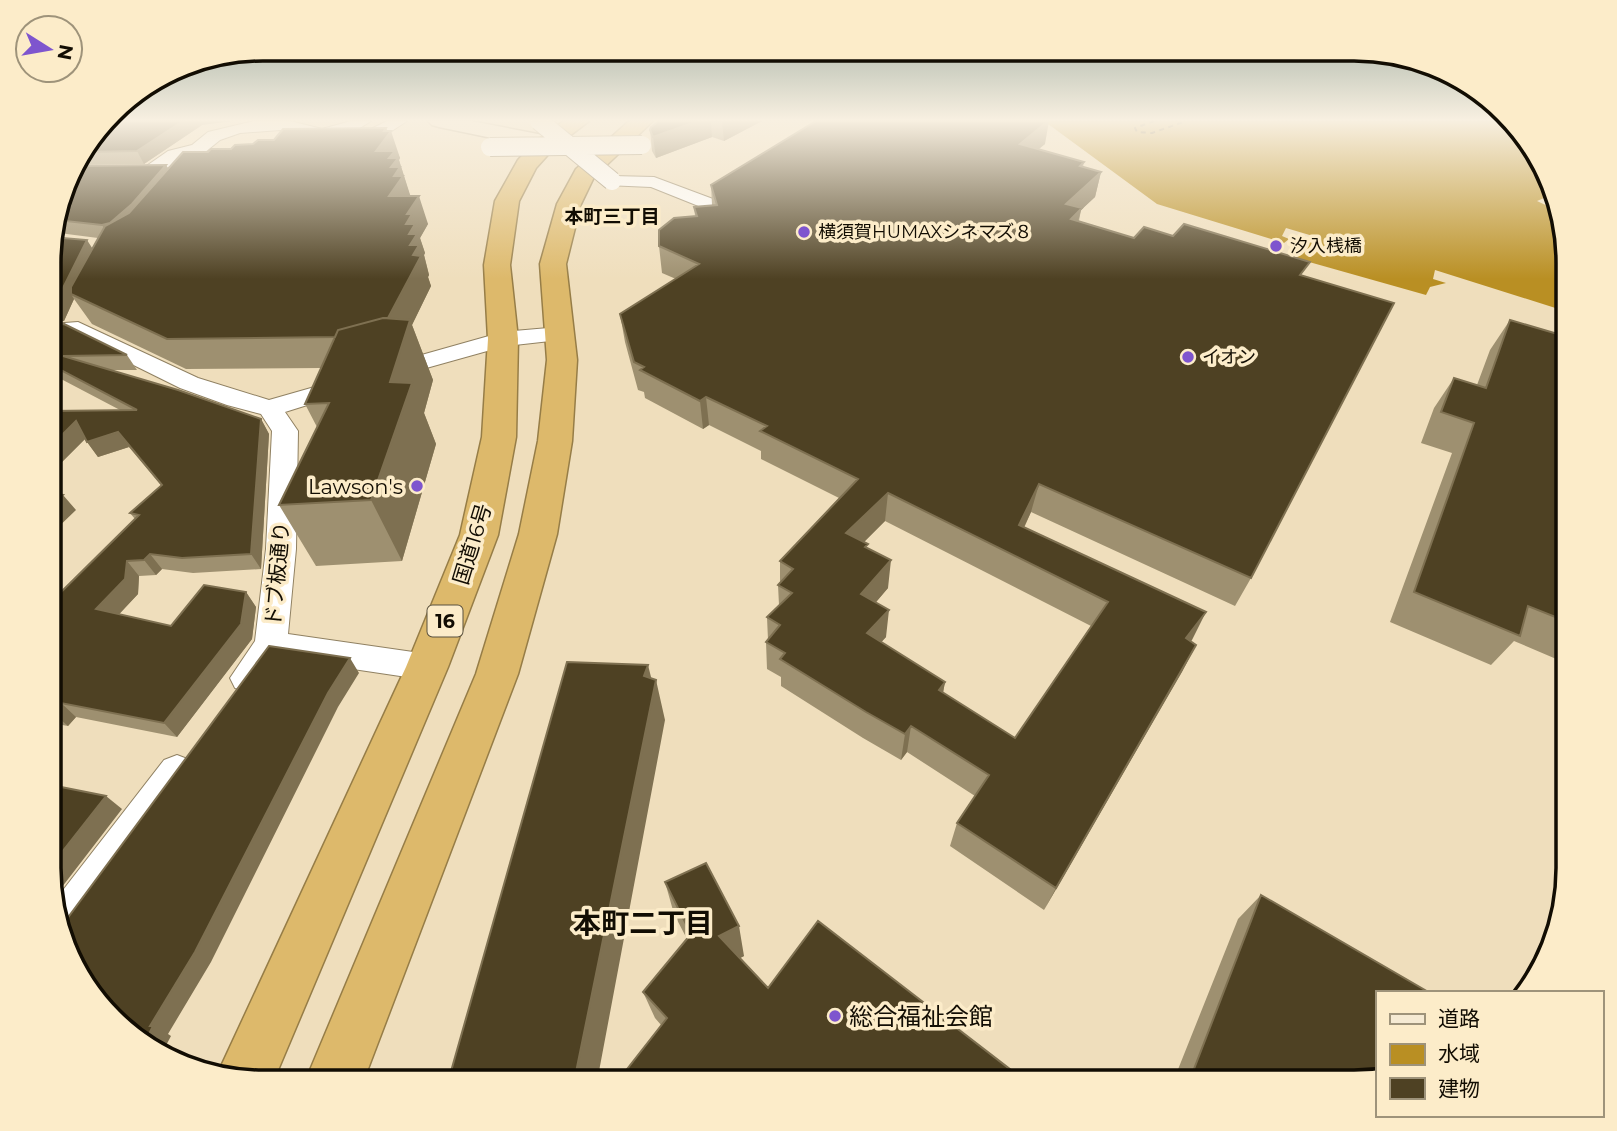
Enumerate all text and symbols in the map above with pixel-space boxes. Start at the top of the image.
north arrow [14,14,84,84]
text: N [52,42,78,62]
district label: 本町三丁目 [564,205,660,228]
place label: 横須賀HUMAXシネマズ８ [818,221,1032,243]
marker: 横須賀HUMAXシネマズ８ [796,224,812,240]
place label: 汐入桟橋 [1290,235,1362,257]
marker: 汐入桟橋 [1268,238,1284,254]
place label: イオン [1202,346,1256,368]
marker: イオン [1180,349,1196,365]
place label: Lawson's [308,474,403,499]
marker: Lawson's [409,478,425,494]
street label: 国道16号 [448,500,496,588]
street label: ドブ板通り [260,521,294,627]
road number: 16 [428,606,462,636]
district label: 本町二丁目 [573,906,713,940]
legend [1376,991,1603,1117]
place label: 総合福祉会館 [849,1002,993,1031]
text: 道路 [1438,1006,1480,1031]
marker: 総合福祉会館 [827,1008,843,1024]
text: 水域 [1438,1041,1480,1066]
text: 建物 [1438,1076,1480,1101]

